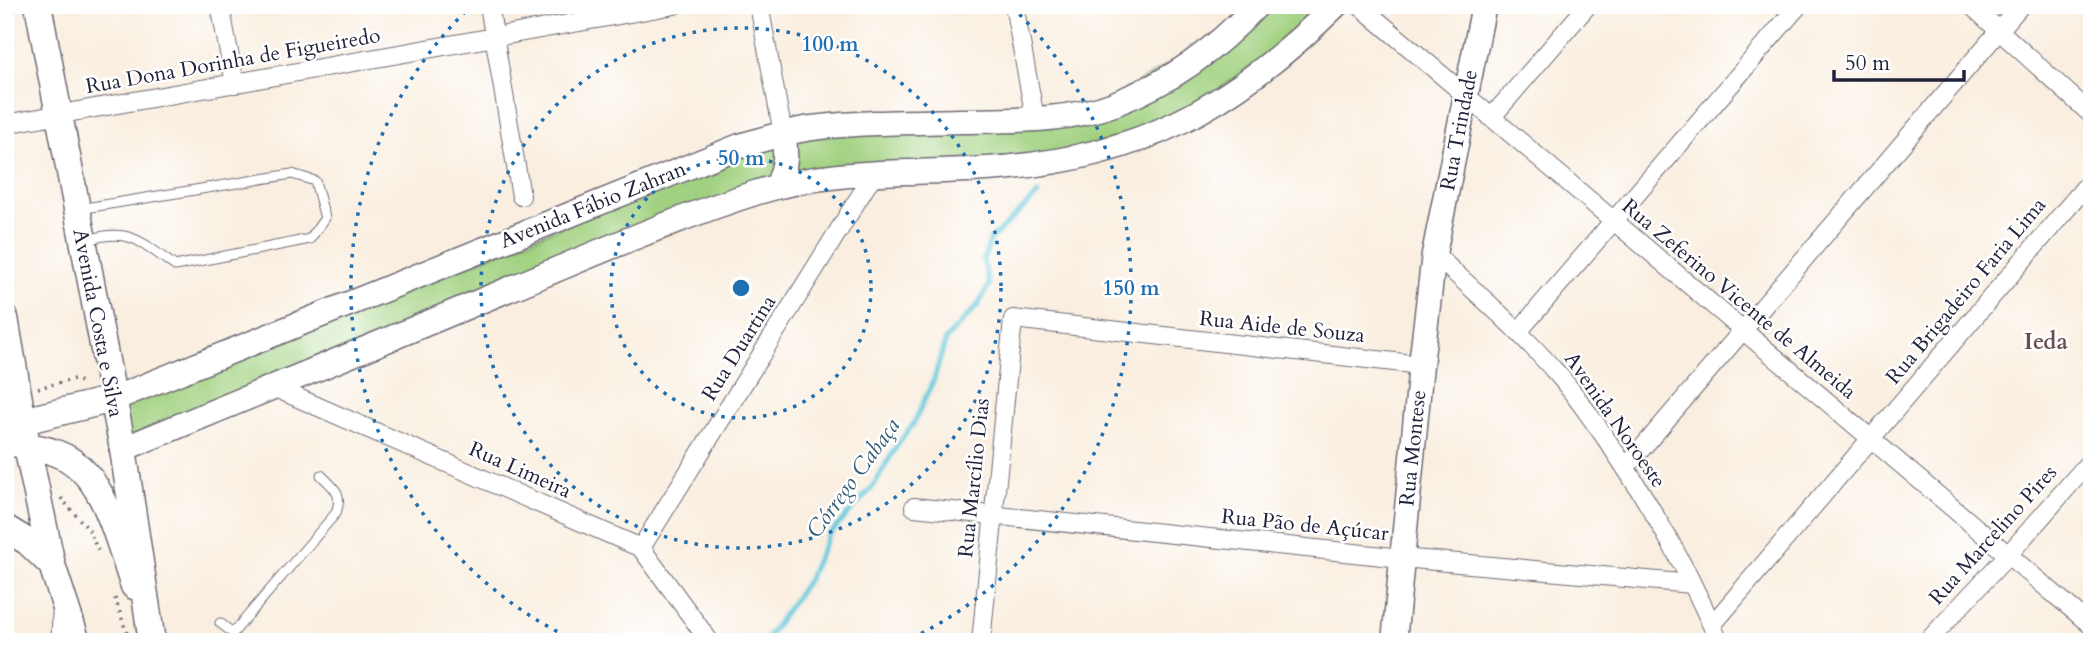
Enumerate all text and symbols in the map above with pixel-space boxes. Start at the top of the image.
street label: Rua Dona Dorinha de Figueiredo [83,21,383,101]
text: 100 m [801,30,859,59]
scale bar [1834,38,1964,82]
text: 50 m [1845,49,1890,78]
street label: Rua Trindade [1433,67,1485,193]
text: 50 m [718,144,765,173]
street label: Avenida Fábio Zahran [496,154,690,256]
street label: Rua Brigadeiro Faria Lima [1879,191,2053,391]
street label: Rua Zeferino Vicente de Almeida [1616,192,1862,406]
street label: Avenida Costa e Silva [66,226,130,420]
text: 150 m [1102,274,1160,303]
centre of rings [729,276,753,300]
street label: Rua Duartina [695,290,783,406]
street label: Rua Aide de Souza [1198,304,1366,350]
district label: Ieda [2024,326,2068,357]
street label: Avenida Noroeste [1557,346,1673,494]
street label: Rua Montese [1392,389,1434,507]
street label: Rua Marcílio Dias [951,397,997,559]
water label: Córrego Cabaça [799,412,907,544]
street label: Rua Limeira [464,435,576,505]
street label: Rua Marcelino Pires [1922,459,2064,611]
street label: Rua Pão de Açúcar [1220,502,1390,548]

